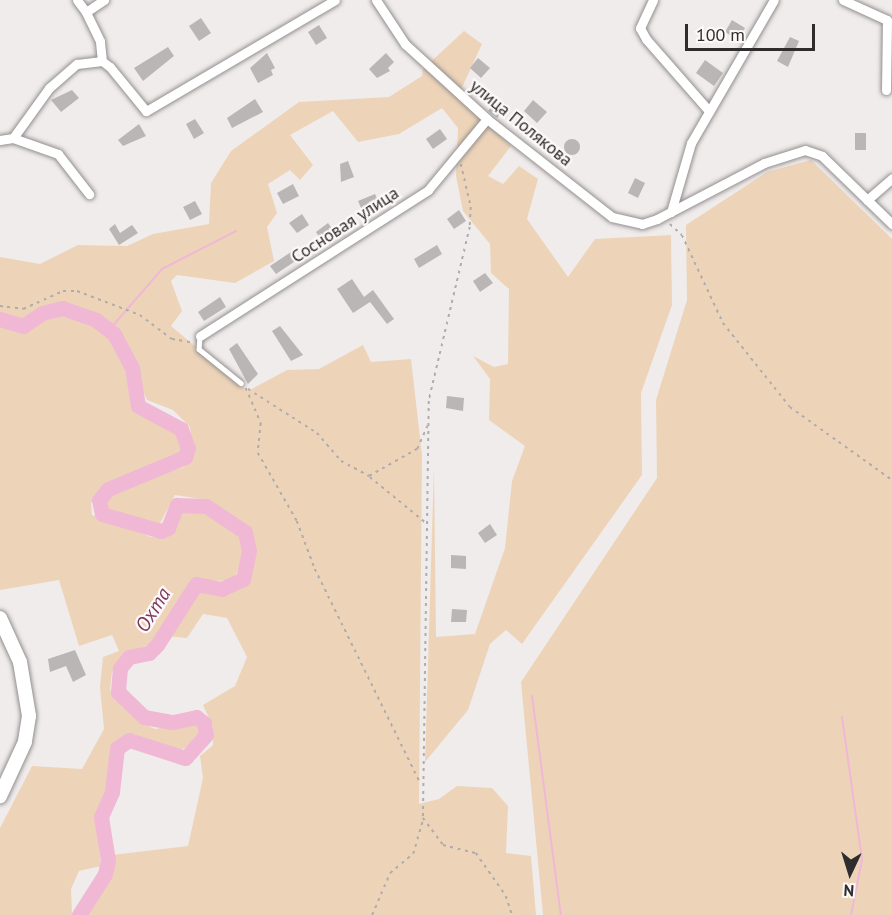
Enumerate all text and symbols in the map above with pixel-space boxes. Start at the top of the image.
scale bar [688,12,818,50]
text: 100 m [696,23,745,46]
street label: улица Полякова [465,75,577,171]
street label: Сосновая улица [287,182,403,268]
water label: Охта [130,583,176,637]
north arrow [820,843,880,903]
text: N [843,881,855,901]

